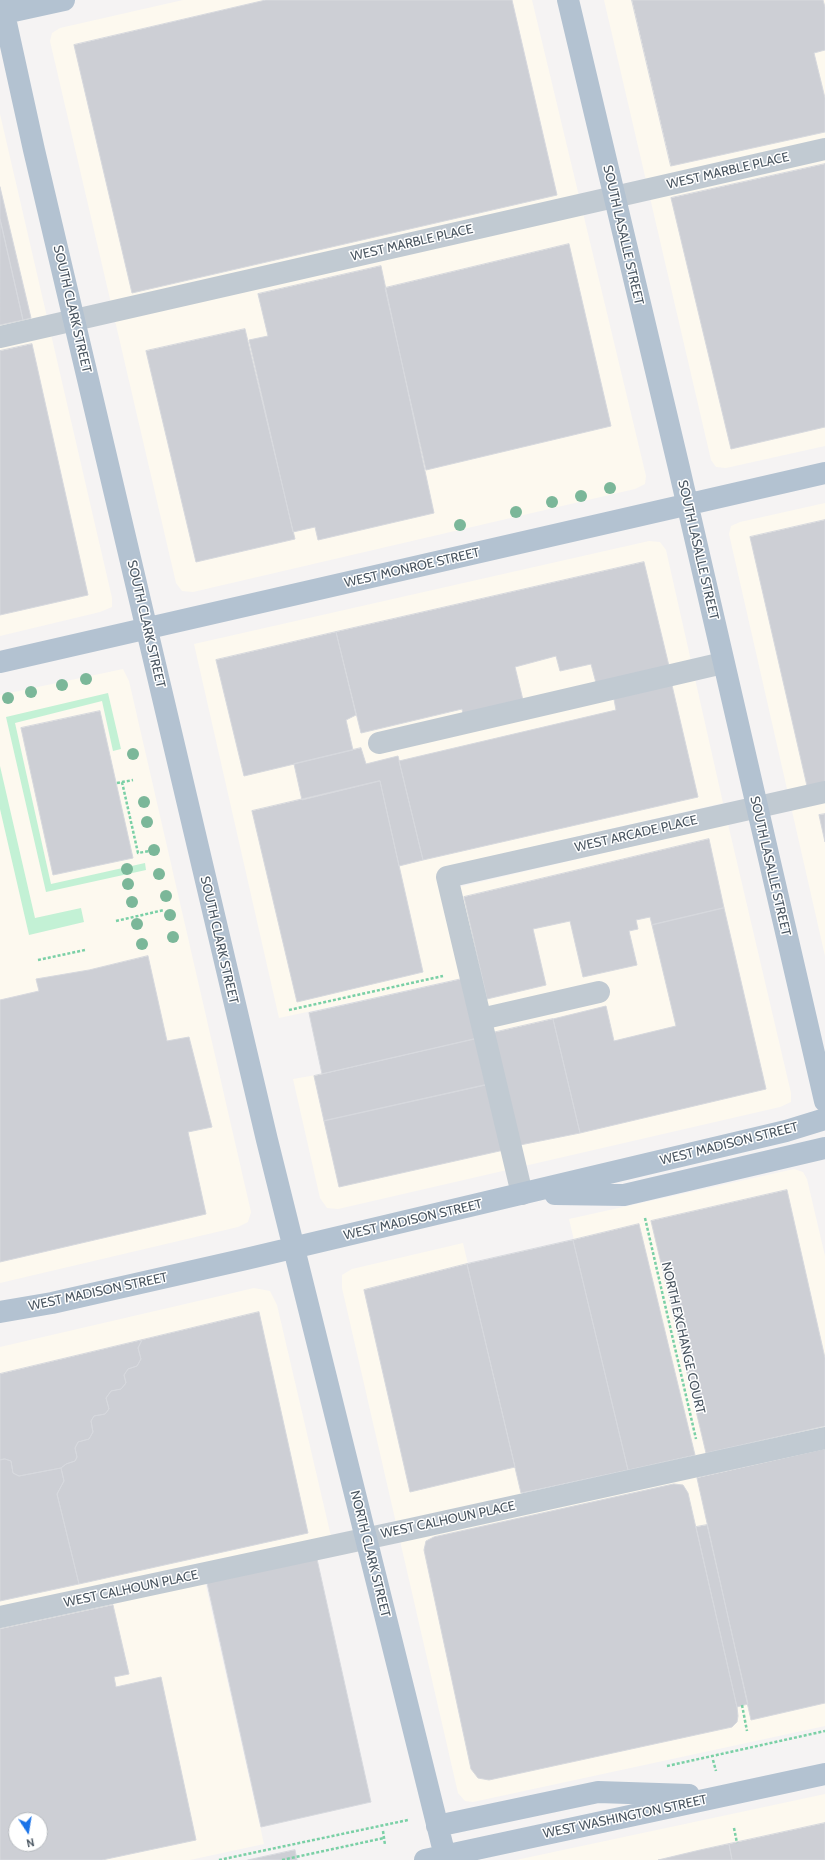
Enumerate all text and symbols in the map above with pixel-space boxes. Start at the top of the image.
street label: WEST MARBLE PLACE [665,149,791,193]
street label: SOUTH LASALLE STREET [599,164,647,306]
street label: WEST MARBLE PLACE [349,221,475,265]
street label: SOUTH CLARK STREET [50,244,94,374]
street label: SOUTH LASALLE STREET [674,479,722,621]
street label: WEST MONROE STREET [343,545,481,591]
street label: SOUTH CLARK STREET [124,559,168,689]
street label: SOUTH LASALLE STREET [746,795,794,937]
street label: WEST ARCADE PLACE [573,812,699,856]
street label: SOUTH CLARK STREET [197,875,241,1005]
street label: WEST MADISON STREET [658,1119,800,1169]
street label: WEST MADISON STREET [342,1196,484,1244]
street label: NORTH EXCHANGE COURT [658,1260,708,1416]
street label: WEST MADISON STREET [27,1270,169,1314]
street label: NORTH CLARK STREET [347,1489,393,1619]
street label: WEST CALHOUN PLACE [379,1498,517,1542]
street label: WEST CALHOUN PLACE [62,1567,200,1611]
street label: WEST WASHINGTON STREET [542,1792,708,1842]
north arrow [8,1812,48,1852]
text: N [25,1835,36,1850]

